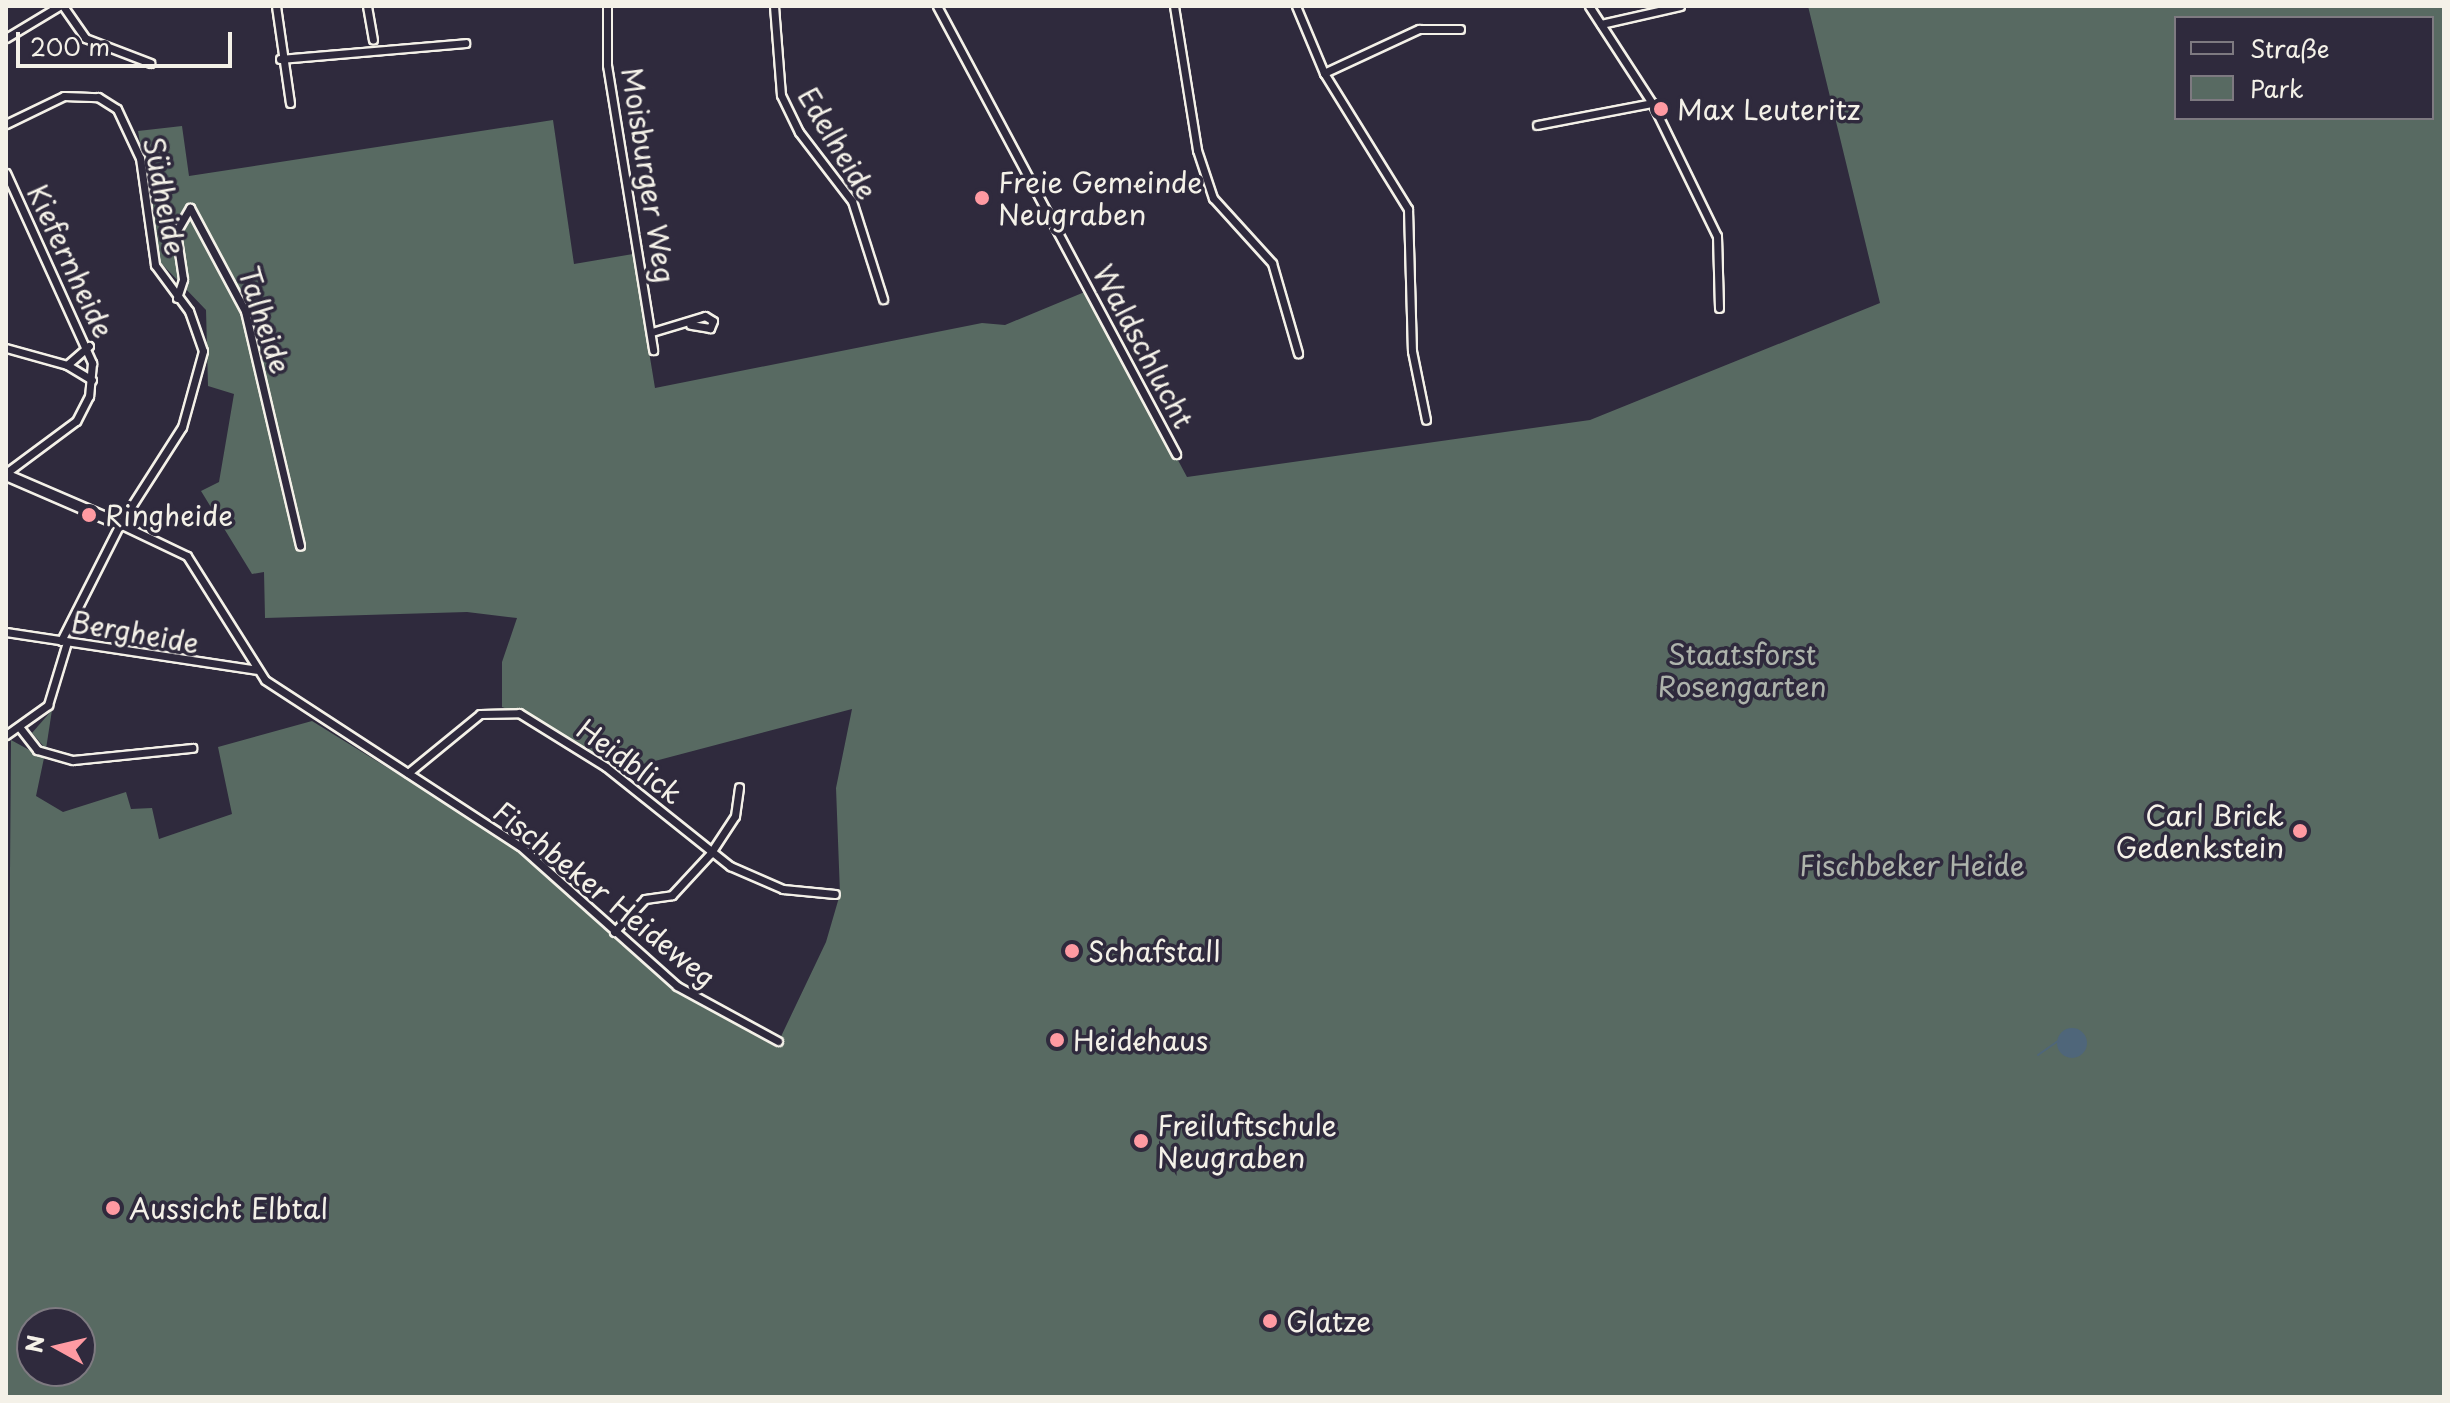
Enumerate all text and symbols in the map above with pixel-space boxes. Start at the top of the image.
scale bar [20,16,236,66]
legend [2174,16,2434,120]
text: 200 m [30,28,110,64]
text: Straße [2250,30,2329,66]
street label: Moisburger Weg [615,65,683,285]
text: Park [2250,70,2304,106]
street label: Edelheide [792,81,884,205]
place label: Max Leuteritz [1677,92,1862,126]
marker: Max Leuteritz [1652,100,1670,118]
street label: Südheide [137,134,193,258]
place label: Freie Gemeinde Neugraben [998,165,1205,231]
street label: Kiefernheide [21,179,121,343]
marker: Freie Gemeinde Neugraben [973,189,991,207]
street label: Waldschlucht [1087,259,1201,433]
street label: Talheide [232,262,298,378]
place label: Ringheide [105,498,233,532]
marker: Ringheide [80,506,98,524]
street label: Bergheide [68,604,202,660]
park label: Staatsforst Rosengarten [1657,637,1827,703]
street label: Heidblick [571,712,689,810]
street label: Fischbeker Heideweg [487,794,723,994]
place label: Carl Brick Gedenkstein [2116,798,2284,864]
marker: Carl Brick Gedenkstein [2291,822,2309,840]
park label: Fischbeker Heide [1799,848,2025,882]
place label: Schafstall [1088,934,1221,968]
marker: Schafstall [1063,942,1081,960]
place label: Heidehaus [1073,1023,1208,1057]
marker: Heidehaus [1048,1031,1066,1049]
place label: Freiluftschule Neugraben [1157,1108,1337,1174]
marker: Freiluftschule Neugraben [1132,1132,1150,1150]
place label: Aussicht Elbtal [129,1191,328,1225]
marker: Aussicht Elbtal [104,1199,122,1217]
place label: Glatze [1286,1304,1371,1338]
north arrow [16,1307,96,1387]
marker: Glatze [1261,1312,1279,1330]
text: N [16,1333,51,1355]

